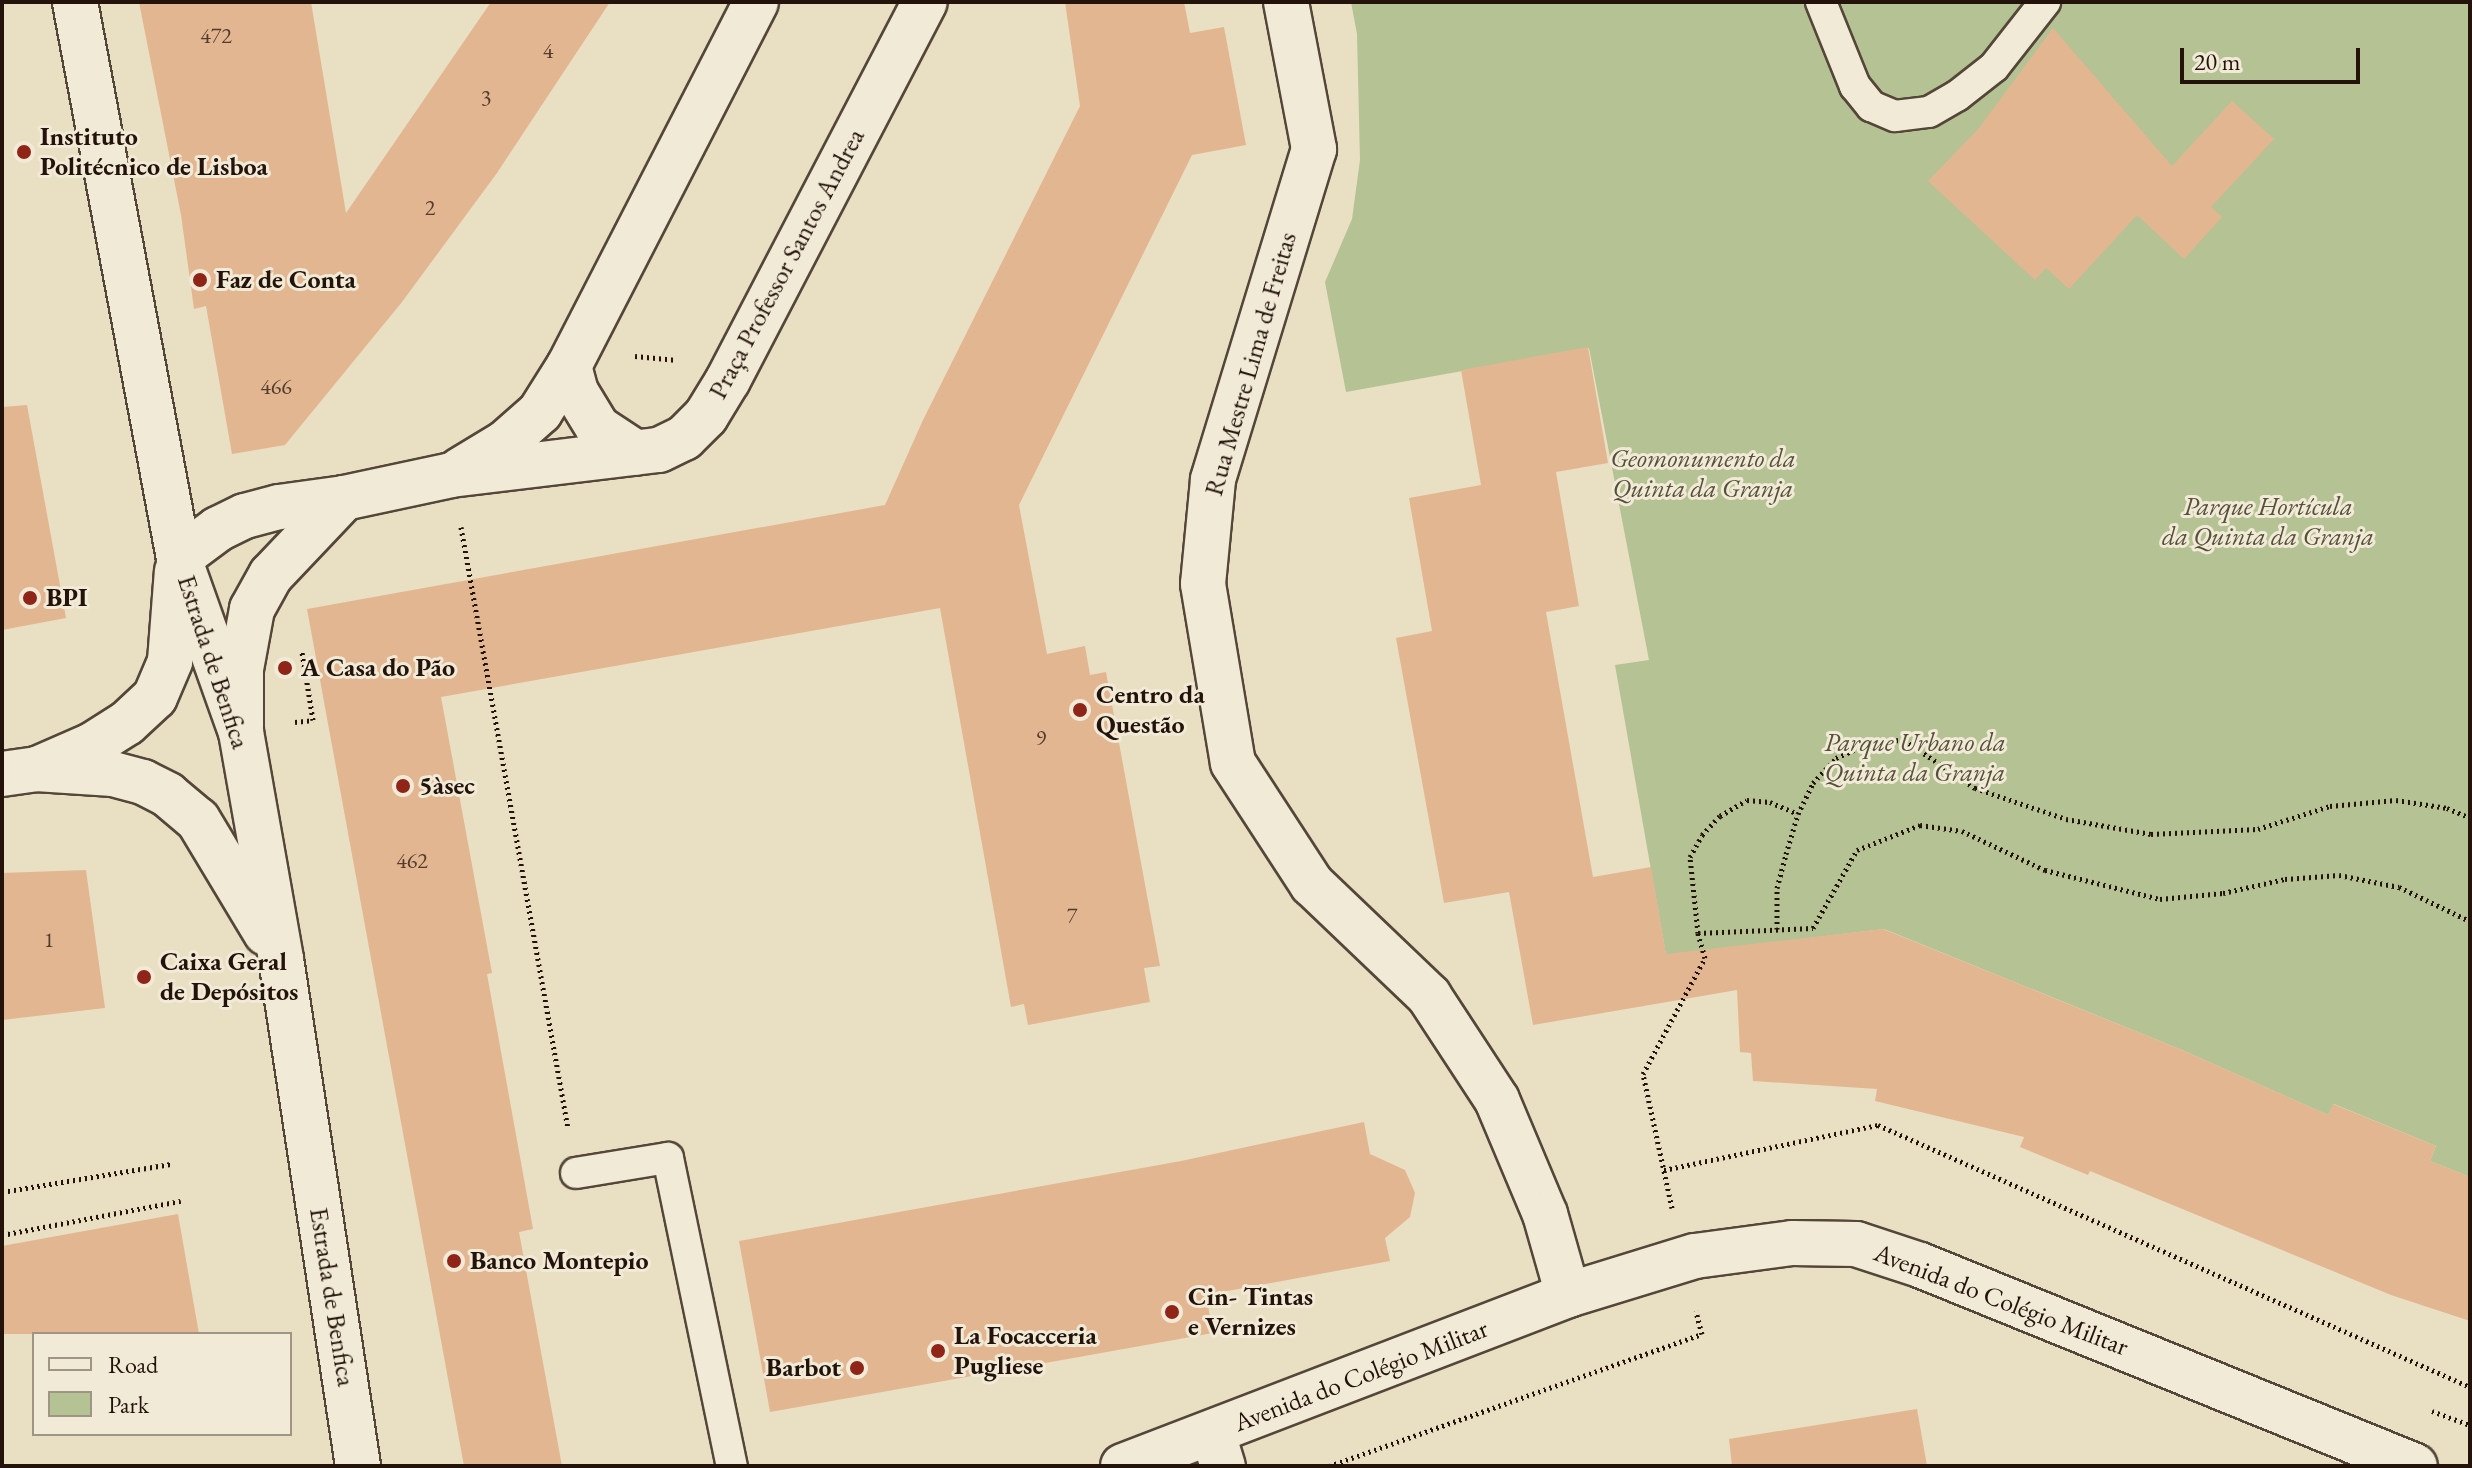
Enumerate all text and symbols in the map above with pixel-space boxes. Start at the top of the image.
house number: 472 [200,23,232,49]
scale bar [2184,32,2364,82]
house number: 4 [543,38,553,64]
text: 20 m [2194,46,2241,77]
house number: 3 [481,85,491,111]
place label: Instituto Politécnico de Lisboa [40,121,268,182]
street label: Praça Professor Santos Andrea [703,124,871,404]
marker: Instituto Politécnico de Lisboa [15,143,33,161]
house number: 2 [425,195,435,221]
street label: Rua Mestre Lima de Freitas [1198,229,1304,499]
place label: Faz de Conta [216,264,356,296]
marker: Faz de Conta [191,271,209,289]
house number: 466 [260,374,292,400]
park label: Geomonumento da Quinta da Granja [1610,443,1796,504]
park label: Parque Hortícula da Quinta da Granja [2162,491,2374,552]
street label: Estrada de Benfica [170,571,256,753]
place label: BPI [46,582,88,614]
marker: BPI [21,589,39,607]
place label: A Casa do Pão [301,652,455,684]
marker: A Casa do Pão [276,659,294,677]
place label: Centro da Questão [1096,679,1205,740]
marker: Centro da Questão [1071,701,1089,719]
house number: 9 [1036,725,1046,751]
park label: Parque Urbano da Quinta da Granja [1824,727,2006,788]
place label: 5àsec [419,770,475,802]
marker: 5àsec [394,777,412,795]
house number: 462 [396,848,428,874]
house number: 7 [1067,903,1077,929]
house number: 1 [44,927,54,953]
place label: Caixa Geral de Depósitos [160,946,298,1008]
marker: Caixa Geral de Depósitos [135,968,153,986]
street label: Estrada de Benfica [302,1205,362,1389]
street label: Avenida do Colégio Militar [1869,1237,2133,1363]
place label: Banco Montepio [470,1245,649,1277]
marker: Banco Montepio [445,1252,463,1270]
place label: Cin- Tintas e Vernizes [1188,1281,1313,1342]
marker: Cin- Tintas e Vernizes [1163,1303,1181,1321]
street label: Avenida do Colégio Militar [1229,1313,1493,1439]
place label: La Focacceria Pugliese [954,1320,1097,1382]
legend [32,1332,292,1436]
marker: La Focacceria Pugliese [929,1342,947,1360]
text: Road [108,1349,158,1380]
place label: Barbot [766,1352,841,1384]
marker: Barbot [848,1359,866,1377]
text: Park [108,1389,149,1420]

